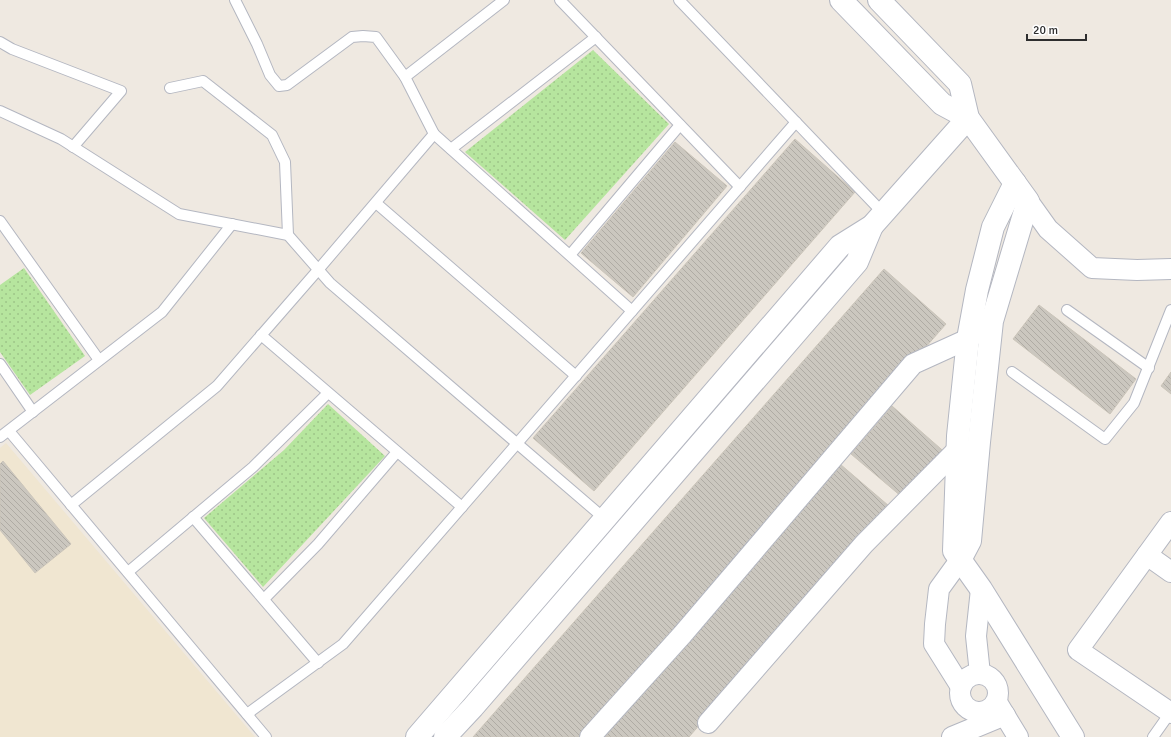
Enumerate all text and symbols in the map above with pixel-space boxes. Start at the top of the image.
scale bar [1027,16,1086,42]
text: 20 m [1033,23,1058,38]

